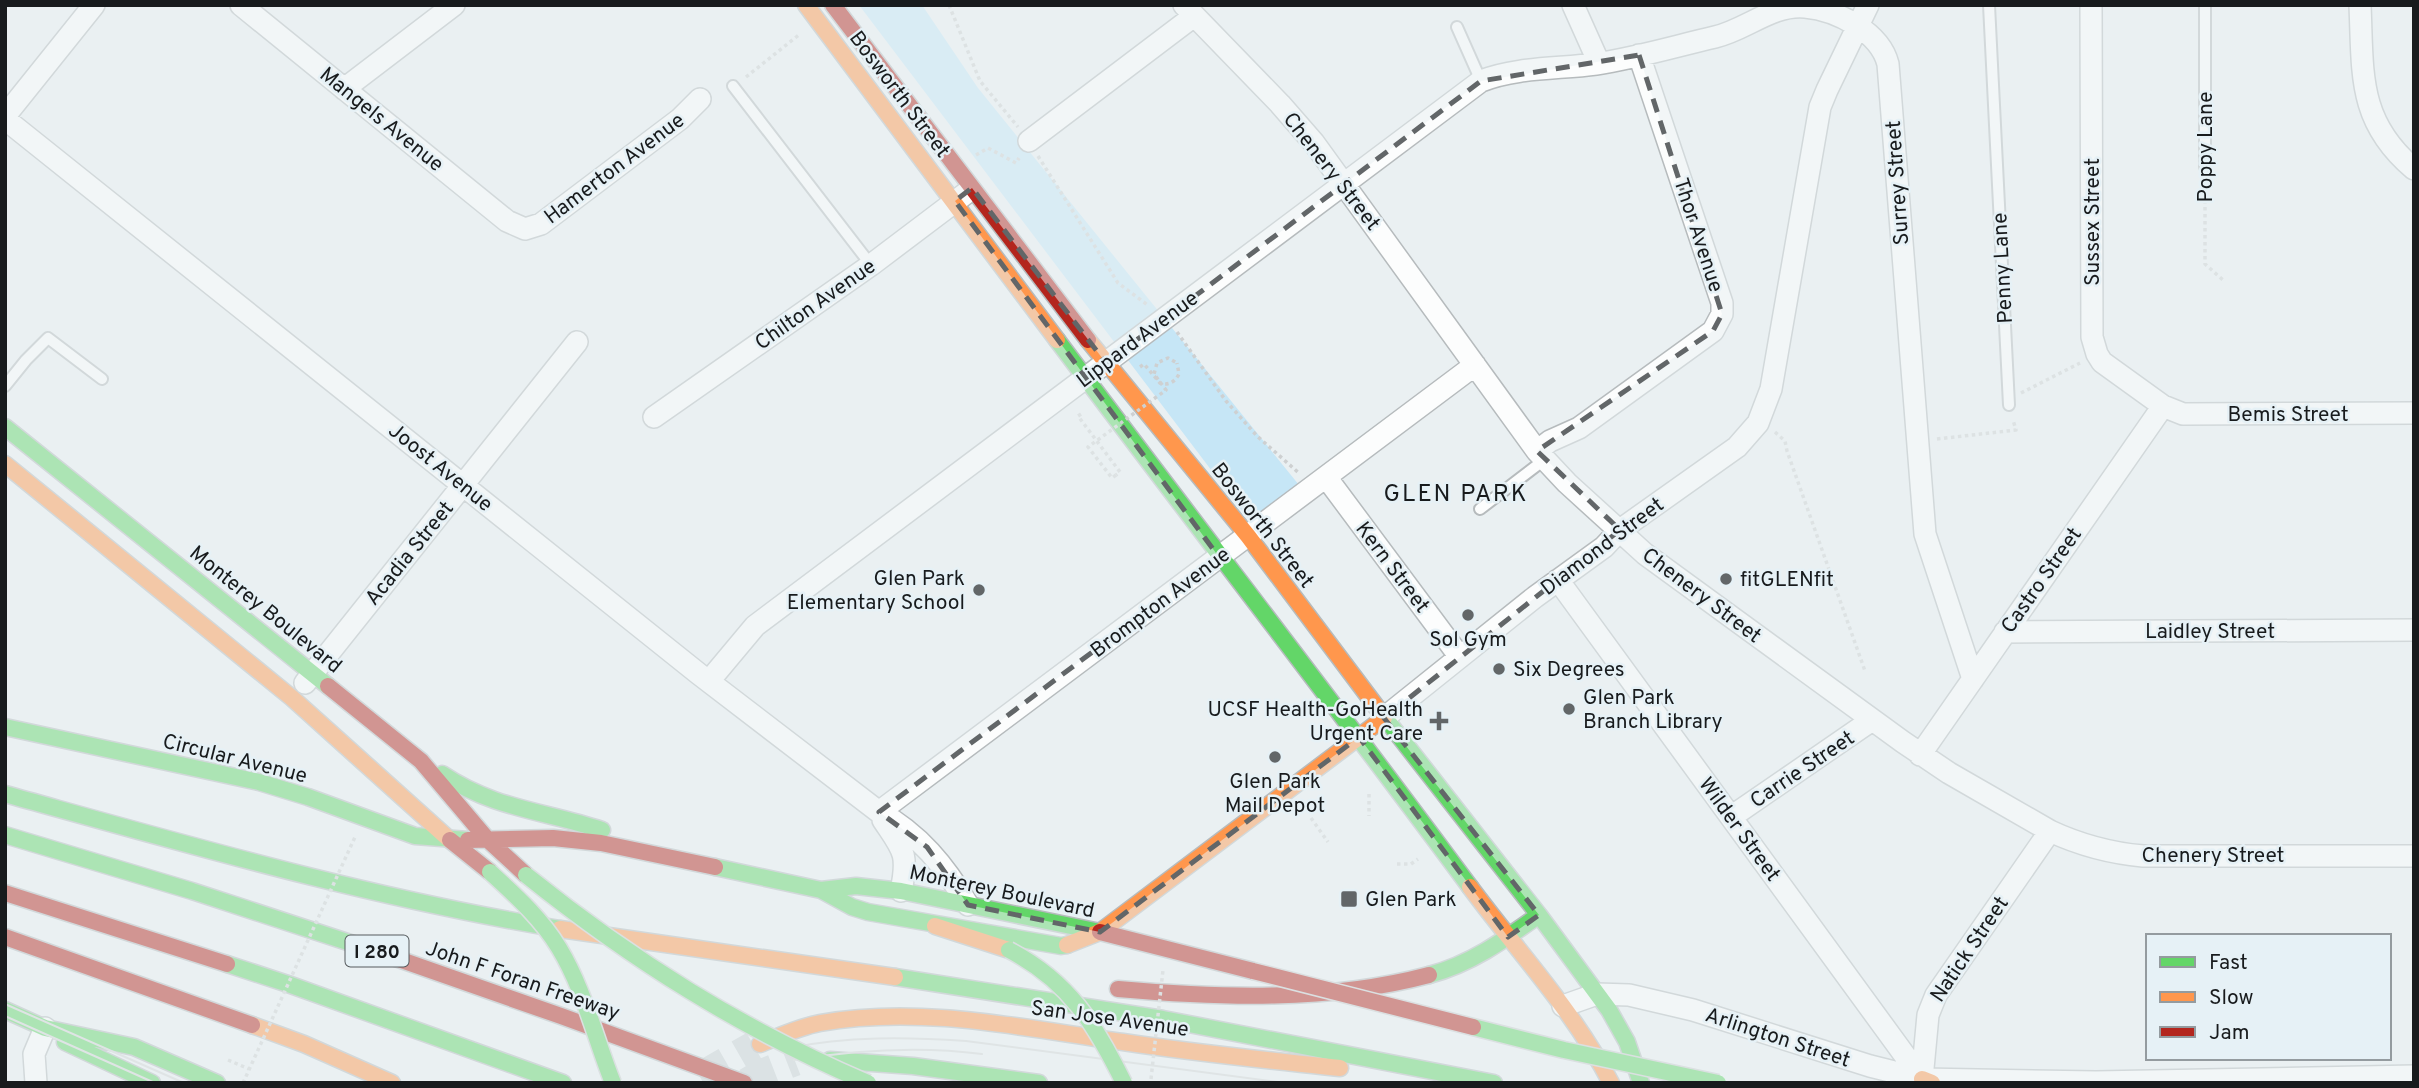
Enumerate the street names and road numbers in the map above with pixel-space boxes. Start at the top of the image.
street label: Bosworth Street [842,26,955,164]
street label: Mangels Avenue [313,62,449,179]
street label: Poppy Lane [2193,92,2220,202]
street label: Chenery Street [1276,107,1386,237]
street label: Hamerton Avenue [539,108,690,231]
street label: Surrey Street [1881,120,1916,246]
street label: Sussex Street [2080,158,2107,286]
street label: Thor Avenue [1666,175,1729,296]
street label: Penny Lane [1987,212,2020,324]
street label: Chilton Avenue [750,254,882,357]
street label: Lippard Avenue [1071,285,1204,395]
street label: Bemis Street [2227,402,2349,429]
street label: Joost Avenue [382,418,498,519]
street label: Bosworth Street [1204,458,1319,594]
street label: Diamond Street [1536,492,1670,602]
street label: Acadia Street [360,496,461,612]
street label: Kern Street [1349,517,1435,619]
street label: Castro Street [1996,523,2089,639]
street label: Monterey Boulevard [183,540,347,680]
street label: Brompton Avenue [1086,542,1236,665]
street label: Chenery Street [1636,542,1766,650]
street label: Laidley Street [2145,619,2275,646]
street label: Carrie Street [1745,725,1860,815]
street label: Circular Avenue [160,728,310,790]
street label: Wilder Street [1692,772,1786,887]
street label: Chenery Street [2141,843,2285,870]
street label: Monterey Boulevard [907,860,1097,925]
street label: Natick Street [1925,892,2016,1008]
street label: John F Foran Freeway [422,935,623,1027]
road number: I 280 [346,936,408,967]
street label: San Jose Avenue [1029,995,1190,1044]
street label: Arlington Street [1702,1002,1854,1075]

